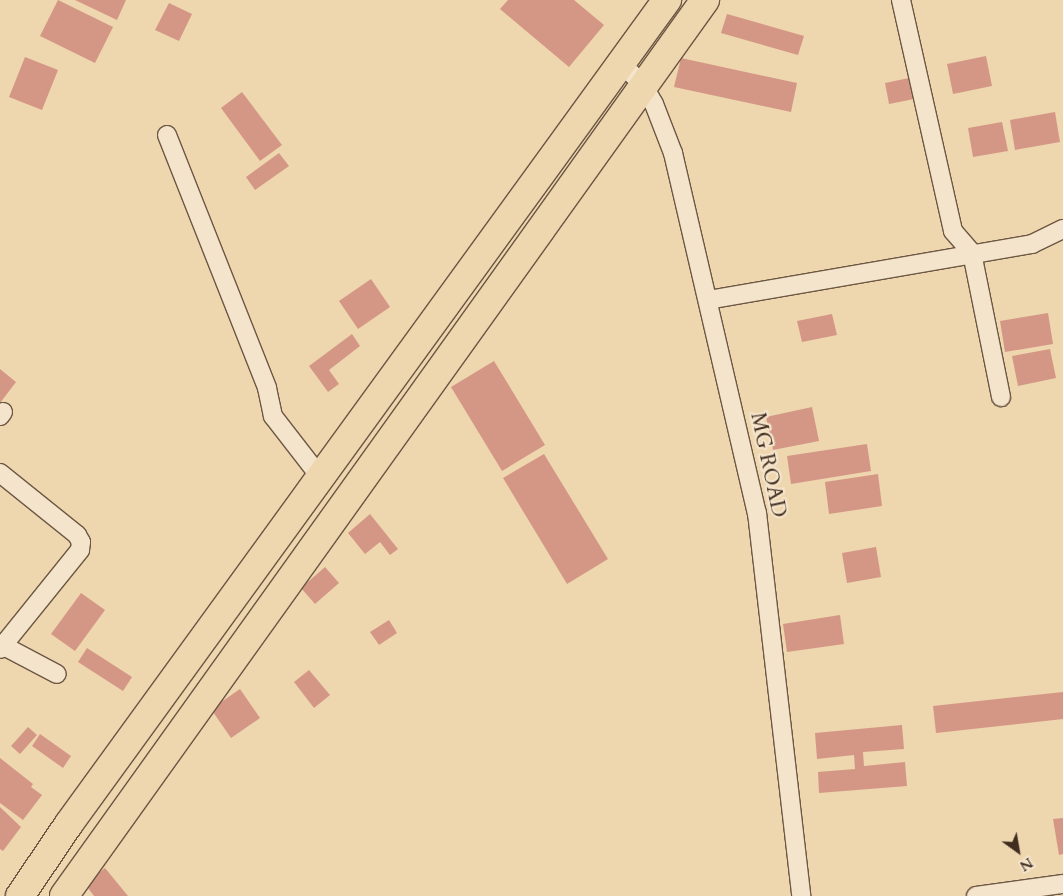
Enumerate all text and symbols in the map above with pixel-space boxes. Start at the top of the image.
street label: MG ROAD [745,410,791,520]
north arrow [993,826,1043,876]
text: N [1016,853,1036,875]

